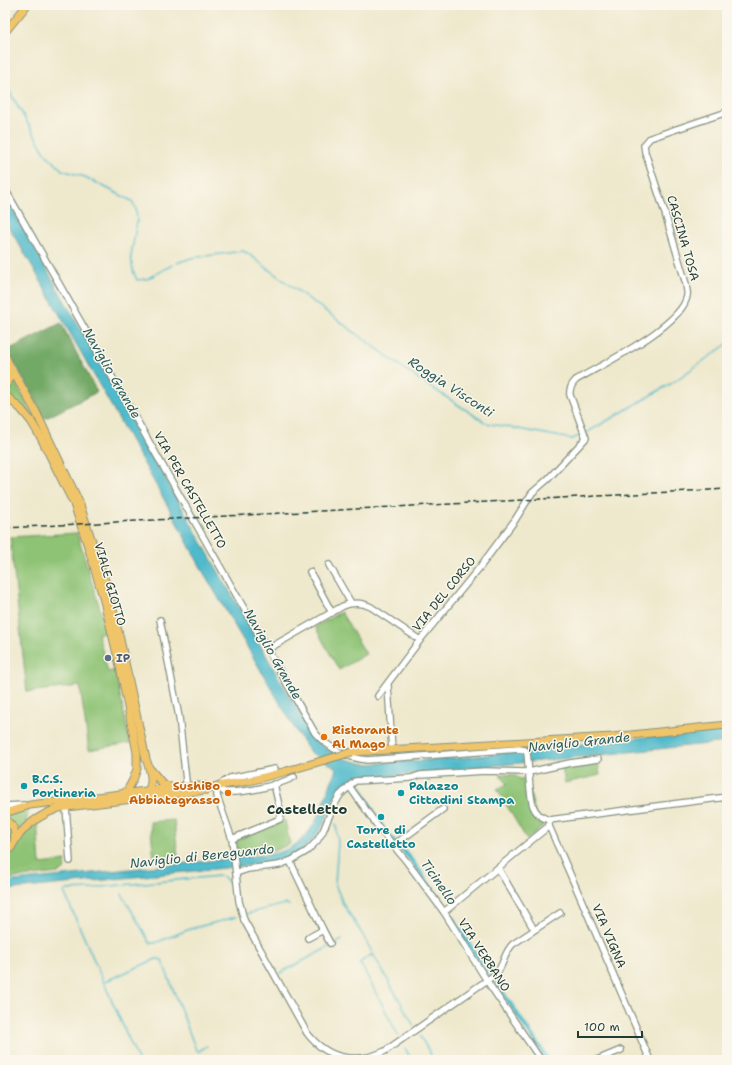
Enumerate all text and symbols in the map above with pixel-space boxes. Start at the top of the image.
street label: CASCINA TOSA [663,193,703,283]
water label: Naviglio Grande [79,324,145,422]
water label: Roggia Visconti [405,353,497,421]
street label: VIA PER CASTELLETTO [150,429,230,551]
street label: VIALE GIOTTO [90,540,130,628]
street label: VIA DEL CORSO [409,553,479,635]
water label: Naviglio Grande [240,605,306,703]
place label: IP [116,650,131,666]
marker: IP [103,653,113,663]
place label: Ristorante Al Mago [332,722,399,752]
water label: Naviglio Grande [527,728,631,756]
marker: Ristorante Al Mago [319,732,329,742]
place label: B.C.S. Portineria [32,771,97,801]
place label: SushiBo Abbiategrasso [129,778,220,808]
place label: Palazzo Cittadini Stampa [409,778,515,808]
marker: B.C.S. Portineria [19,781,29,791]
marker: SushiBo Abbiategrasso [223,788,233,798]
marker: Palazzo Cittadini Stampa [396,788,406,798]
district label: Castelletto [267,800,347,818]
marker: Torre di Castelletto [376,812,386,822]
place label: Torre di Castelletto [346,822,416,852]
water label: Naviglio di Bereguardo [129,840,275,872]
water label: Ticinello [417,856,461,908]
street label: VIA VIGNA [588,901,630,971]
street label: VIA VERBANO [454,915,514,995]
scale bar [578,1013,642,1039]
text: 100 m [584,1019,620,1035]

